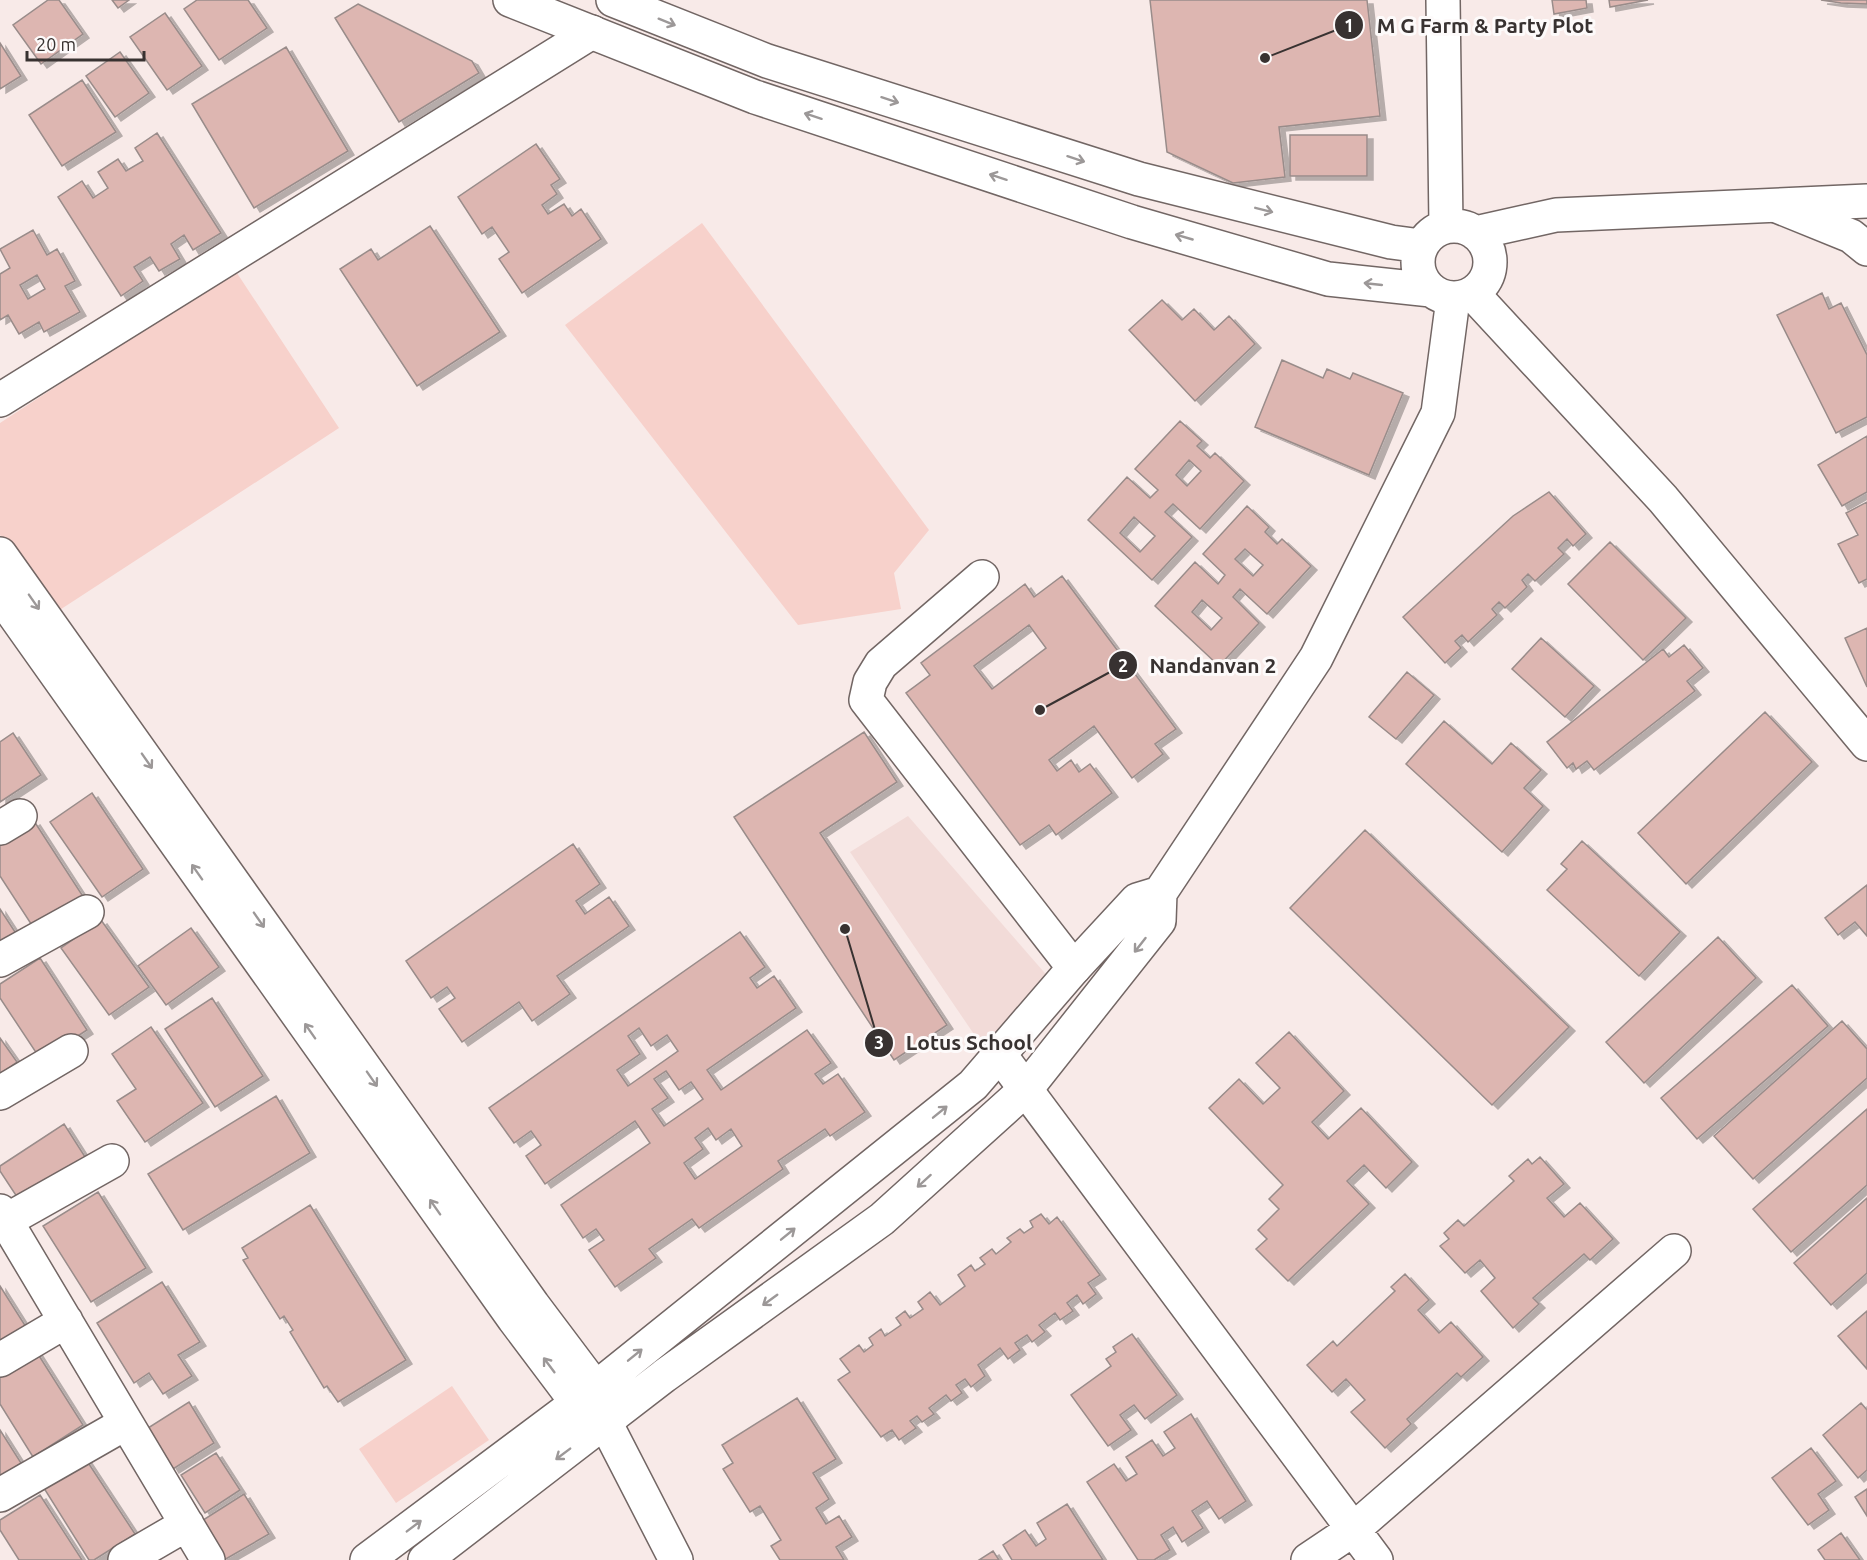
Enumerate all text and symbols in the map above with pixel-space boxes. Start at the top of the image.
callout: M G Farm & Party Plot [1334,6,1605,45]
text: M G Farm & Party Plot [1377,13,1593,37]
text: 1 [1344,15,1354,35]
one-way arrow [657,17,676,28]
scale bar [27,24,144,62]
text: 20 m [36,34,76,54]
one-way arrow [880,95,899,106]
one-way arrow [804,110,823,121]
one-way arrow [1066,155,1085,166]
one-way arrow [989,171,1008,182]
one-way arrow [1254,205,1273,217]
one-way arrow [1175,231,1194,242]
one-way arrow [1363,278,1383,289]
one-way arrow [28,593,40,610]
callout: Nandanvan 2 [1108,646,1289,685]
text: Nandanvan 2 [1150,653,1276,677]
text: 2 [1118,655,1128,675]
one-way arrow [140,753,153,769]
one-way arrow [191,864,203,880]
one-way arrow [253,912,266,928]
one-way arrow [1133,937,1146,953]
one-way arrow [303,1023,316,1039]
callout: Lotus School [864,1023,1044,1062]
text: Lotus School [906,1030,1032,1054]
text: 3 [874,1032,884,1052]
one-way arrow [366,1071,378,1087]
one-way arrow [932,1105,948,1118]
one-way arrow [917,1174,932,1188]
one-way arrow [429,1199,441,1215]
one-way arrow [779,1227,795,1240]
one-way arrow [762,1294,778,1306]
one-way arrow [627,1349,643,1362]
one-way arrow [542,1357,555,1373]
one-way arrow [555,1448,571,1461]
one-way arrow [406,1520,422,1532]

